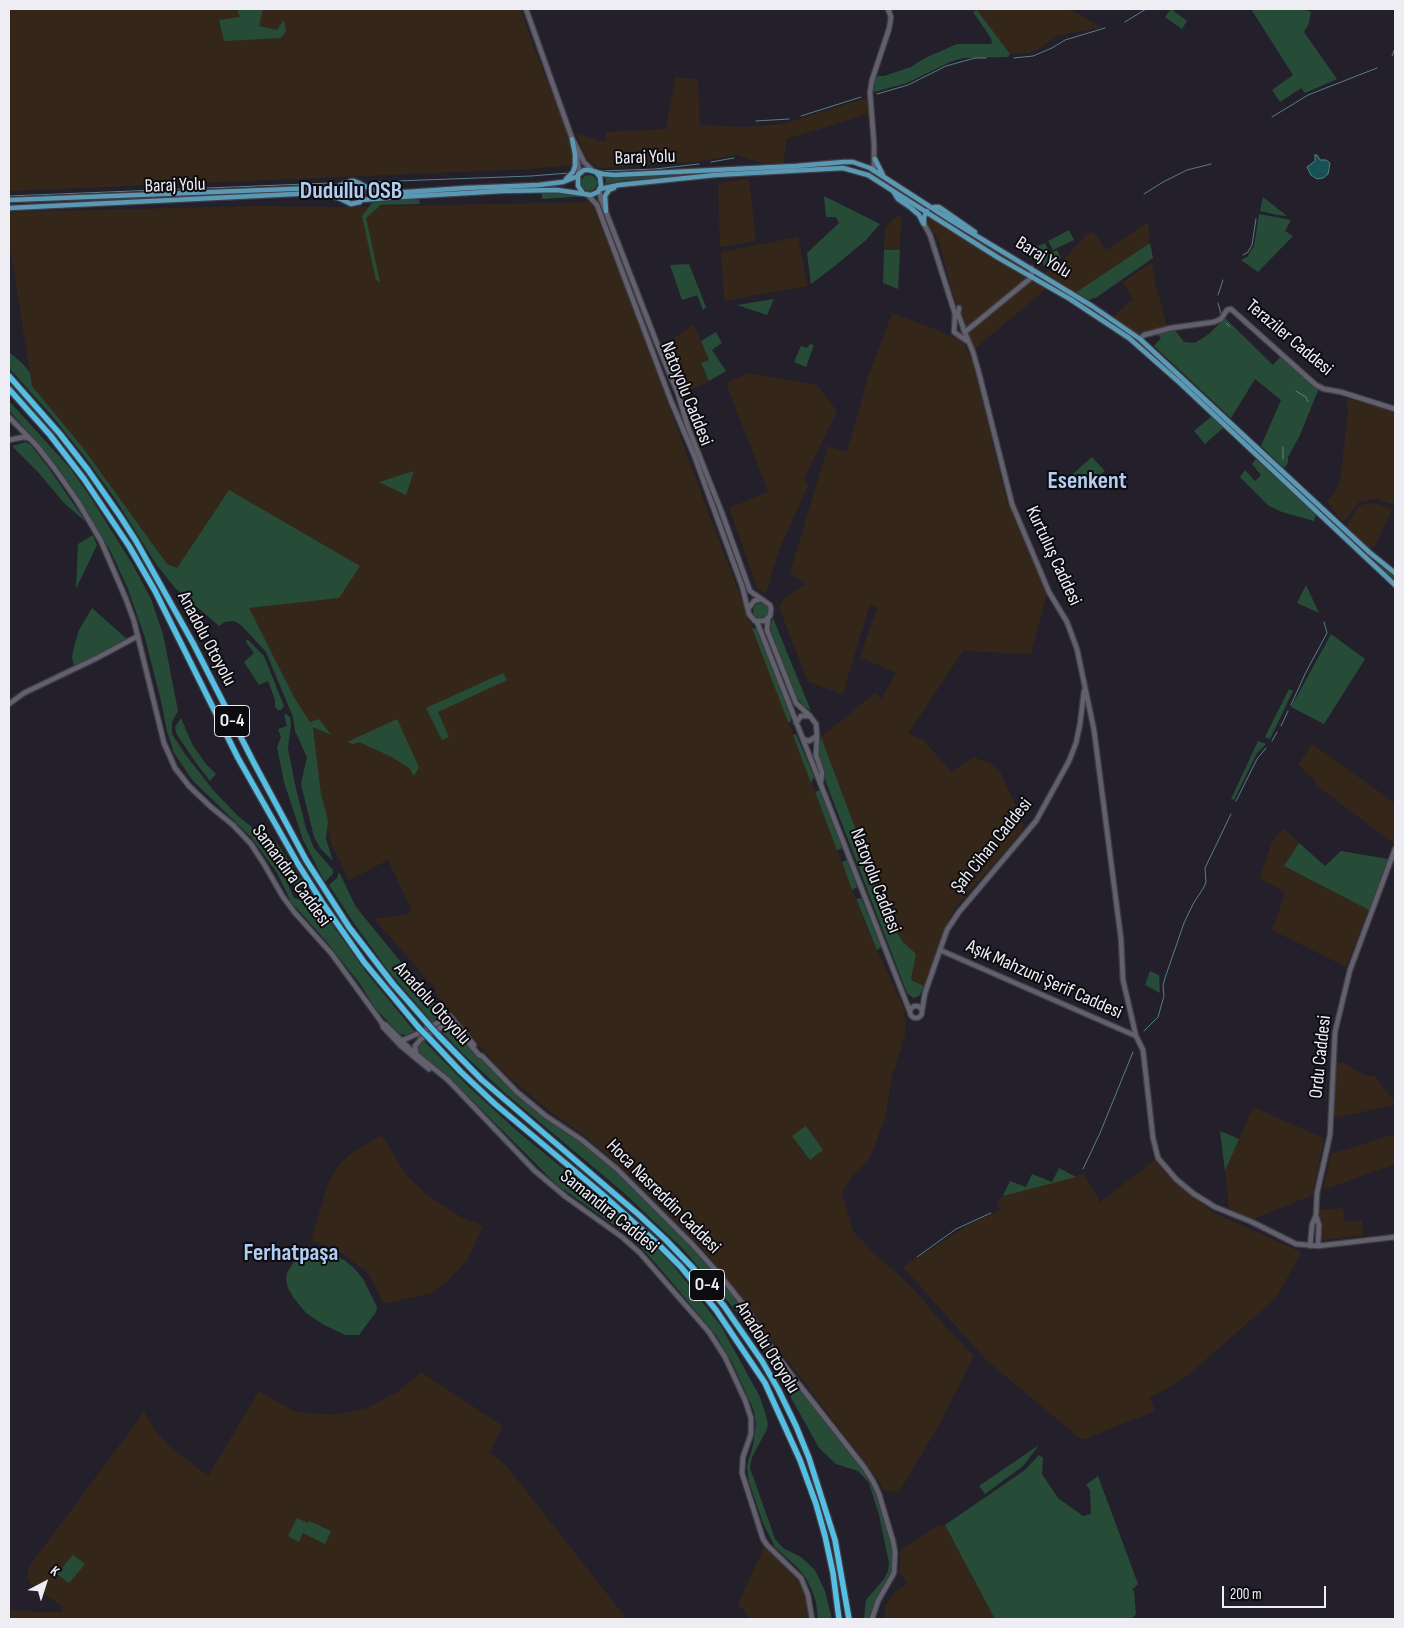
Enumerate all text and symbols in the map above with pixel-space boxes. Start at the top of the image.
street label: Baraj Yolu [614,146,676,170]
street label: Baraj Yolu [144,174,206,198]
district label: Dudullu OSB [300,178,402,206]
street label: Baraj Yolu [1011,232,1075,284]
street label: Teraziler Caddesi [1241,295,1337,381]
street label: Natoyolu Caddesi [655,339,717,449]
district label: Esenkent [1047,468,1127,496]
street label: Kurtuluş Caddesi [1020,503,1086,609]
street label: Anadolu Otoyolu [172,588,240,690]
road number: O-4 [214,706,250,736]
street label: Şah Cihan Caddesi [947,794,1037,898]
street label: Samandıra Caddesi [246,821,336,931]
street label: Natoyolu Caddesi [845,826,905,936]
street label: Aşık Mahzuni Şerif Caddesi [962,935,1126,1025]
street label: Anadolu Otoyolu [389,958,475,1050]
street label: Ordu Caddesi [1305,1014,1337,1100]
street label: Hoca Nasreddin Caddesi [601,1135,725,1259]
street label: Samandıra Caddesi [555,1165,663,1259]
district label: Ferhatpaşa [244,1240,338,1268]
road number: O-4 [690,1270,724,1300]
street label: Anadolu Otoyolu [730,1298,804,1398]
north arrow [20,1558,70,1608]
text: K [47,1562,63,1580]
scale bar [1224,1576,1328,1608]
text: 200 m [1230,1585,1262,1604]

